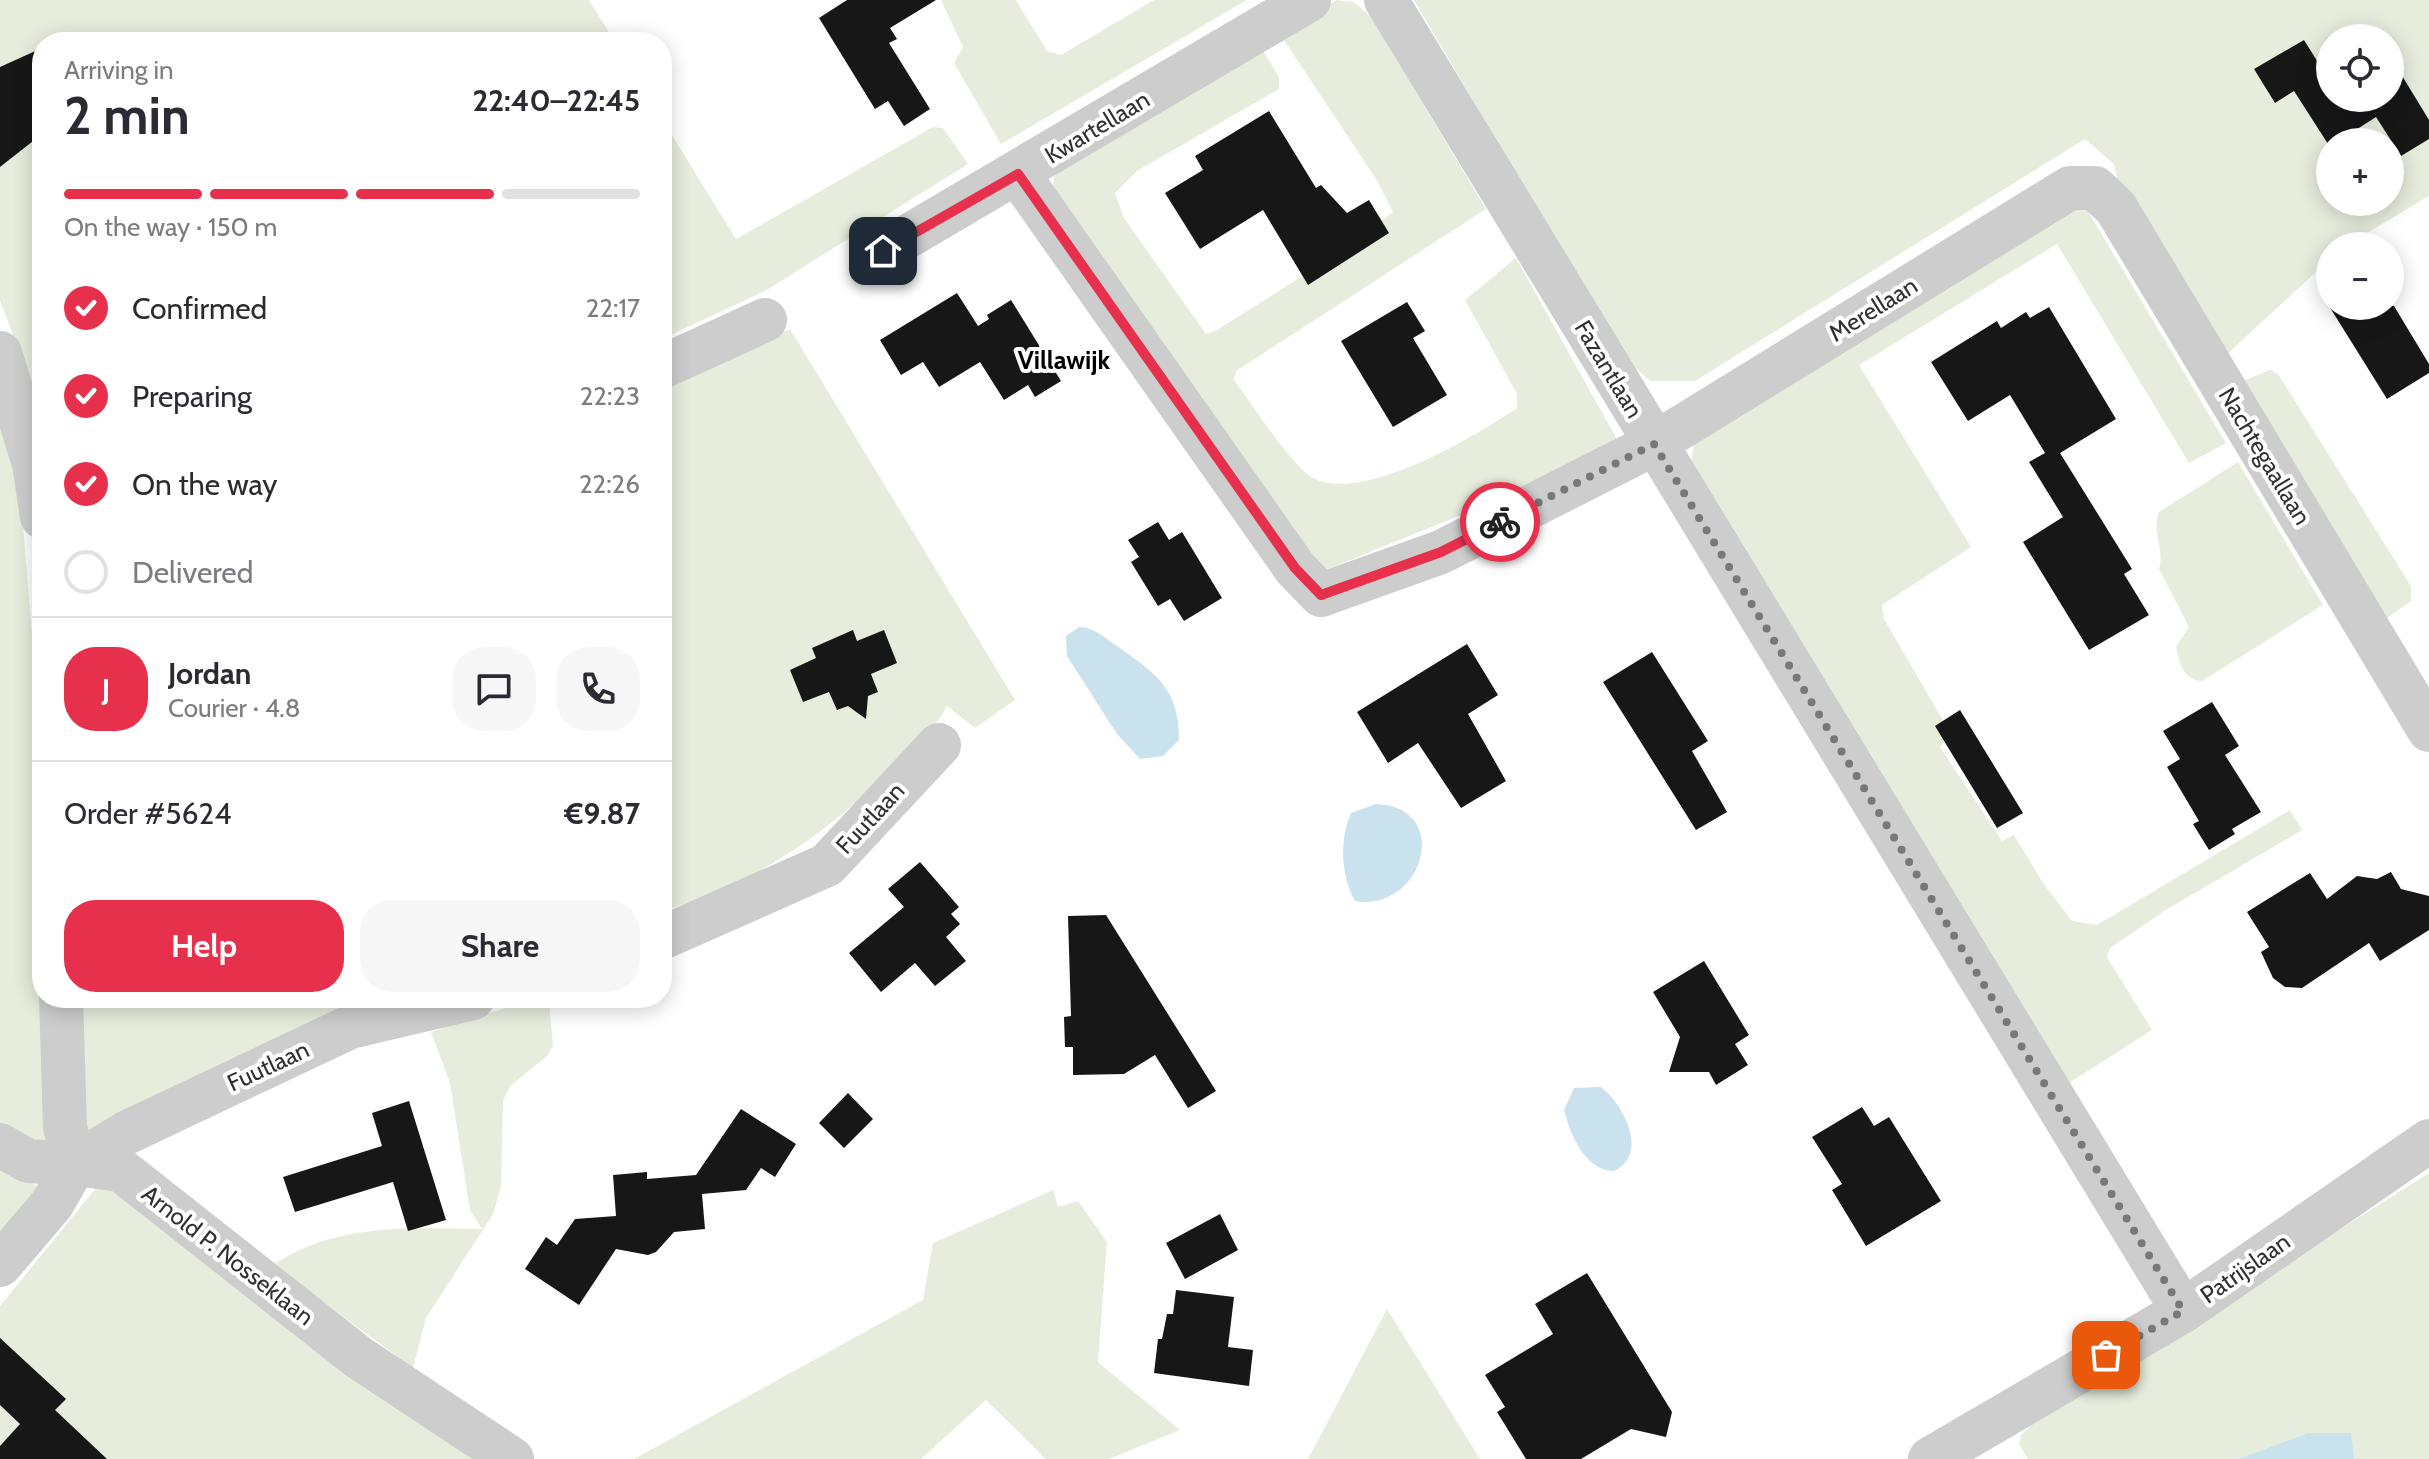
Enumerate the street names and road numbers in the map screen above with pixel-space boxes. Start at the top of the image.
street label: Kwartellaan [1039,84,1155,170]
street label: Merellaan [1823,271,1923,347]
street label: Fazantlaan [1569,315,1649,423]
street label: Nachtegaallaan [2213,382,2317,530]
street label: Fuutlaan [830,776,910,860]
street label: Fuutlaan [222,1034,314,1098]
street label: Arnold P. Nosseklaan [136,1179,320,1331]
street label: Patrijslaan [2195,1227,2295,1309]

